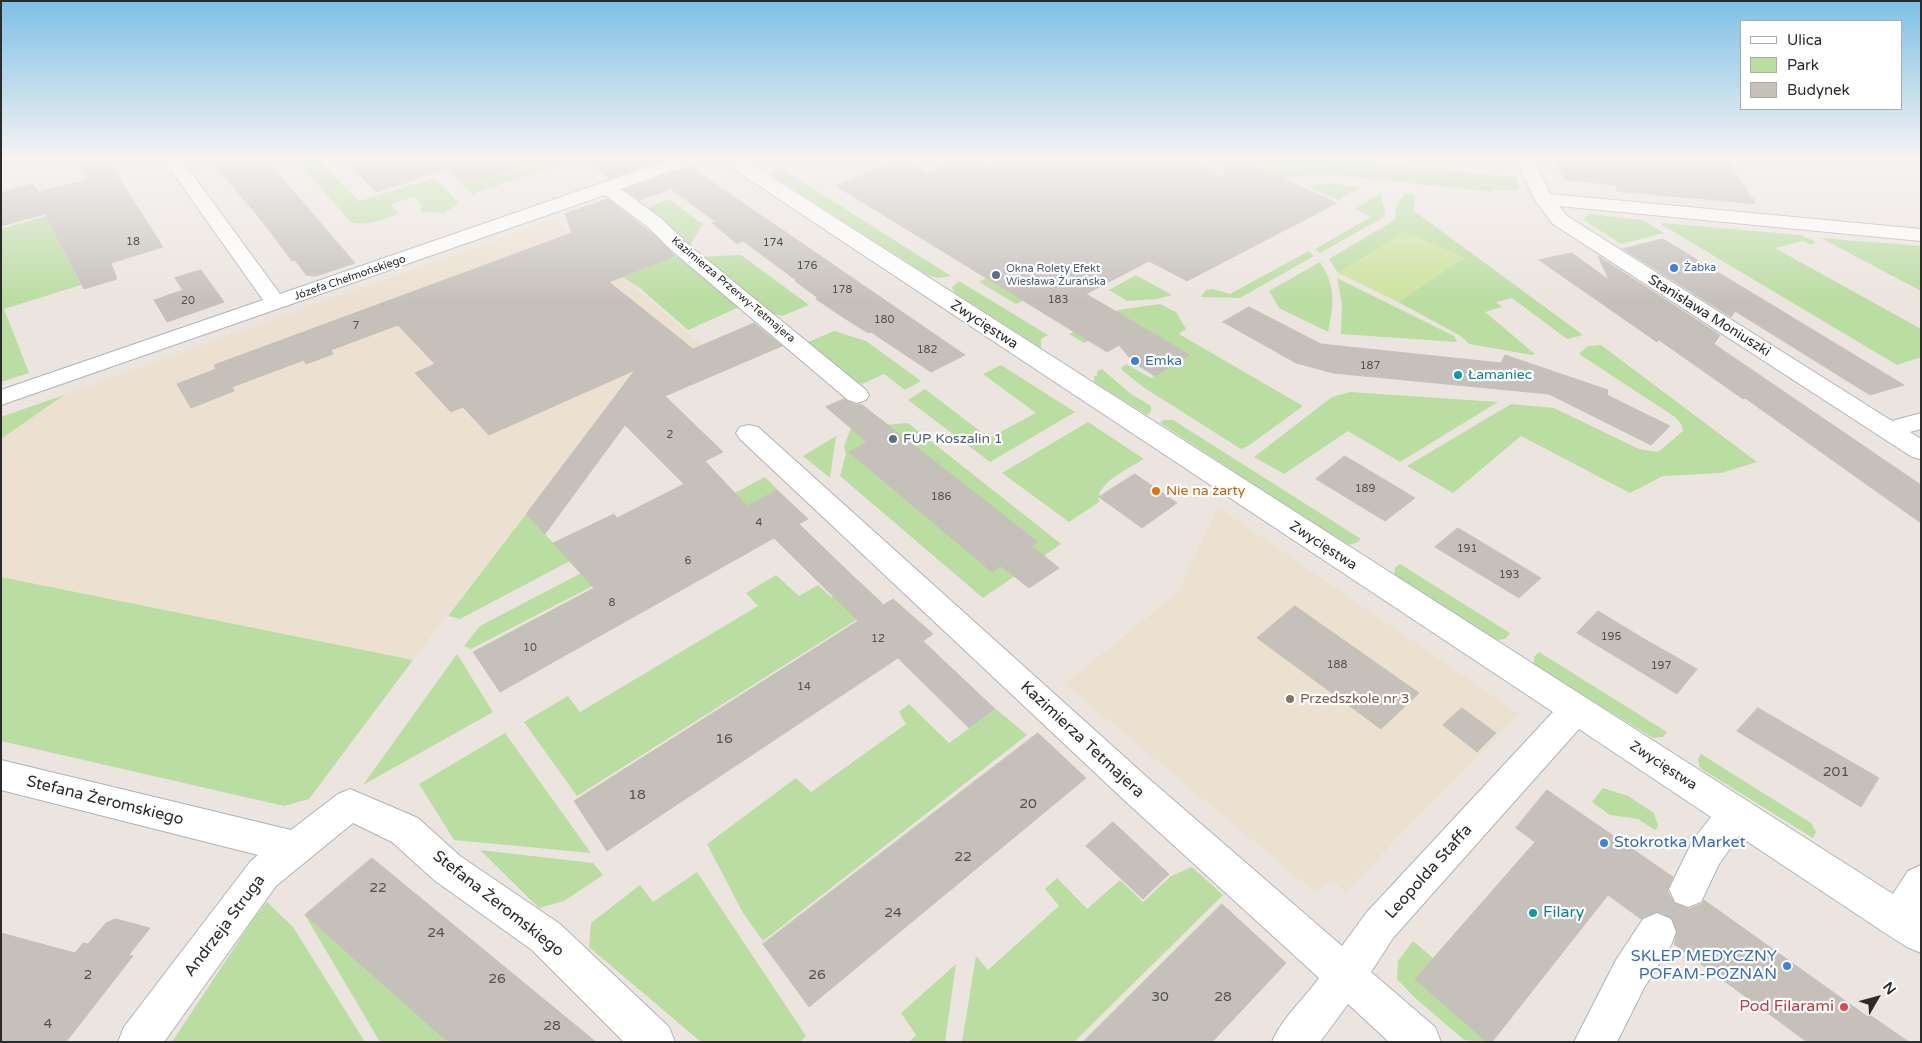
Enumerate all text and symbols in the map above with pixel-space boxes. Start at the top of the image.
legend [1740,20,1902,110]
text: Ulica [1787,31,1822,49]
text: Park [1787,56,1819,74]
text: Budynek [1787,81,1850,99]
street label: Kazimierza Przerwy-Tetmajera [668,234,798,346]
house number: 18 [126,235,140,249]
house number: 174 [763,236,783,250]
street label: Józefa Chełmońskiego [292,253,408,303]
house number: 176 [797,259,817,273]
place label: Żabka [1684,261,1716,275]
place label: Okna Rolety Efekt Wiesława Żurańska [1006,262,1106,288]
marker: Żabka [1668,262,1680,274]
marker: Okna Rolety Efekt Wiesława Żurańska [990,269,1002,281]
street label: Stanisława Moniuszki [1645,271,1773,361]
house number: 178 [832,283,852,297]
house number: 183 [1048,293,1068,307]
house number: 20 [181,294,195,308]
street label: Zwycięstwa [947,297,1021,353]
house number: 180 [874,313,894,327]
house number: 7 [353,319,359,333]
house number: 182 [917,343,937,357]
place label: Emka [1145,353,1182,369]
marker: Emka [1129,355,1141,367]
house number: 187 [1360,359,1380,373]
place label: Łamaniec [1468,367,1532,383]
marker: Łamaniec [1452,369,1464,381]
house number: 2 [667,428,673,442]
place label: FUP Koszalin 1 [903,431,1003,447]
marker: FUP Koszalin 1 [887,433,899,445]
house number: 189 [1355,482,1375,496]
place label: Nie na żarty [1166,483,1245,499]
marker: Nie na żarty [1150,485,1162,497]
house number: 186 [931,490,951,504]
house number: 4 [756,516,762,530]
street label: Zwycięstwa [1286,518,1360,574]
house number: 191 [1457,542,1477,556]
house number: 6 [685,554,691,568]
house number: 193 [1499,568,1519,582]
house number: 8 [609,596,615,610]
house number: 195 [1601,630,1621,644]
house number: 12 [871,632,885,646]
house number: 10 [523,641,537,655]
house number: 188 [1327,658,1347,672]
house number: 197 [1651,659,1671,673]
street label: Kazimierza Tetmajera [1016,678,1148,802]
house number: 14 [797,680,811,694]
place label: Przedszkole nr 3 [1300,691,1409,707]
marker: Przedszkole nr 3 [1284,693,1296,705]
house number: 16 [715,731,733,747]
street label: Zwycięstwa [1626,738,1700,794]
house number: 201 [1823,764,1849,780]
street label: Stefana Żeromskiego [25,772,185,830]
house number: 18 [628,787,646,803]
house number: 20 [1019,796,1037,812]
street label: Leopolda Staffa [1382,821,1476,923]
place label: Stokrotka Market [1614,833,1746,853]
marker: Stokrotka Market [1598,837,1610,849]
street label: Stefana Żeromskiego [429,847,567,961]
house number: 22 [954,849,972,865]
street label: Andrzeja Struga [180,871,270,981]
house number: 22 [369,880,387,896]
place label: Filary [1543,903,1584,923]
house number: 24 [884,905,902,921]
marker: Filary [1527,907,1539,919]
house number: 24 [427,925,445,941]
place label: SKLEP MEDYCZNY POFAM-POZNAŃ [1631,947,1777,985]
marker: SKLEP MEDYCZNY POFAM-POZNAŃ [1781,960,1793,972]
house number: 2 [84,967,92,983]
house number: 26 [808,967,826,983]
house number: 26 [488,971,506,987]
north arrow [1852,973,1902,1023]
text: N [1879,979,1899,998]
house number: 30 [1151,989,1169,1005]
house number: 28 [1214,989,1232,1005]
place label: Pod Filarami [1739,997,1834,1017]
marker: Pod Filarami [1838,1001,1850,1013]
house number: 4 [44,1016,52,1032]
house number: 28 [543,1018,561,1034]

